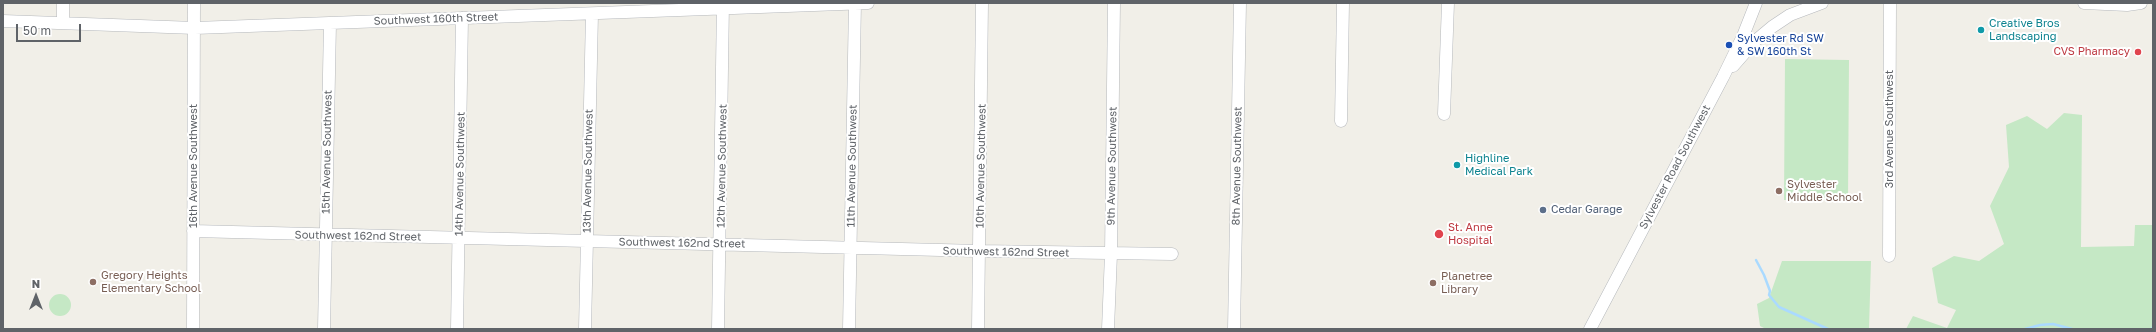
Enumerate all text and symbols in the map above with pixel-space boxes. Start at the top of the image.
street label: Southwest 160th Street [373,10,499,28]
scale bar [18,16,83,42]
place label: Creative Bros Landscaping [1989,17,2060,43]
text: 50 m [23,23,51,38]
marker: Creative Bros Landscaping [1976,25,1986,35]
place label: Sylvester Rd SW & SW 160th St [1737,32,1824,58]
marker: Sylvester Rd SW & SW 160th St [1724,40,1734,50]
place label: CVS Pharmacy [2053,45,2130,59]
marker: CVS Pharmacy [2133,47,2143,57]
street label: 3rd Avenue Southwest [1883,70,1897,188]
street label: 15th Avenue Southwest [319,90,335,214]
street label: Sylvester Road Southwest [1637,103,1713,231]
street label: 16th Avenue Southwest [187,104,201,228]
street label: 12th Avenue Southwest [714,104,730,228]
street label: 11th Avenue Southwest [844,104,860,228]
street label: 10th Avenue Southwest [973,104,989,228]
street label: 9th Avenue Southwest [1104,106,1120,226]
street label: 8th Avenue Southwest [1229,106,1245,226]
street label: 13th Avenue Southwest [580,109,596,233]
street label: 14th Avenue Southwest [452,112,468,236]
place label: Highline Medical Park [1465,152,1533,178]
marker: Highline Medical Park [1452,160,1462,170]
place label: Sylvester Middle School [1787,178,1862,204]
marker: Sylvester Middle School [1774,186,1784,196]
place label: Cedar Garage [1551,203,1622,217]
marker: Cedar Garage [1538,205,1548,215]
place label: St. Anne Hospital [1448,221,1493,247]
street label: Southwest 162nd Street [295,228,421,244]
marker: St. Anne Hospital [1433,228,1445,240]
street label: Southwest 162nd Street [619,235,745,251]
street label: Southwest 162nd Street [943,244,1069,260]
place label: Gregory Heights Elementary School [101,269,201,295]
place label: Planetree Library [1441,270,1492,296]
north arrow [16,276,56,316]
text: N [32,277,40,290]
marker: Gregory Heights Elementary School [88,277,98,287]
marker: Planetree Library [1428,278,1438,288]

